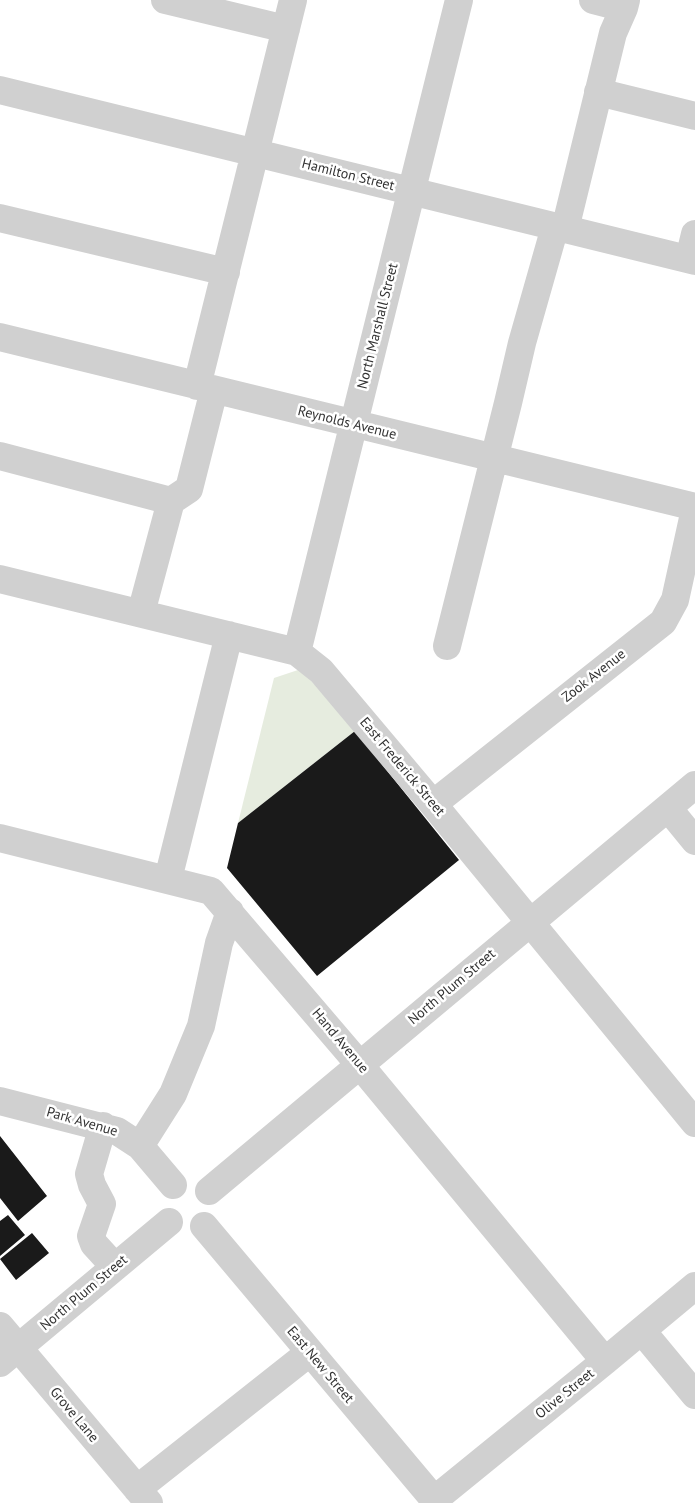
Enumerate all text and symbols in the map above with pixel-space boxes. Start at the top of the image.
street label: Hamilton Street [300,155,396,195]
street label: North Marshall Street [354,261,402,391]
street label: Reynolds Avenue [296,403,398,443]
street label: Zook Avenue [559,646,629,706]
street label: East Frederick Street [356,714,448,820]
street label: North Plum Street [405,946,499,1028]
street label: Hand Avenue [308,1005,372,1077]
street label: Park Avenue [44,1104,120,1140]
street label: North Plum Street [37,1252,131,1334]
street label: East New Street [283,1323,357,1407]
street label: Olive Street [532,1365,598,1423]
street label: Grove Lane [46,1384,102,1446]

